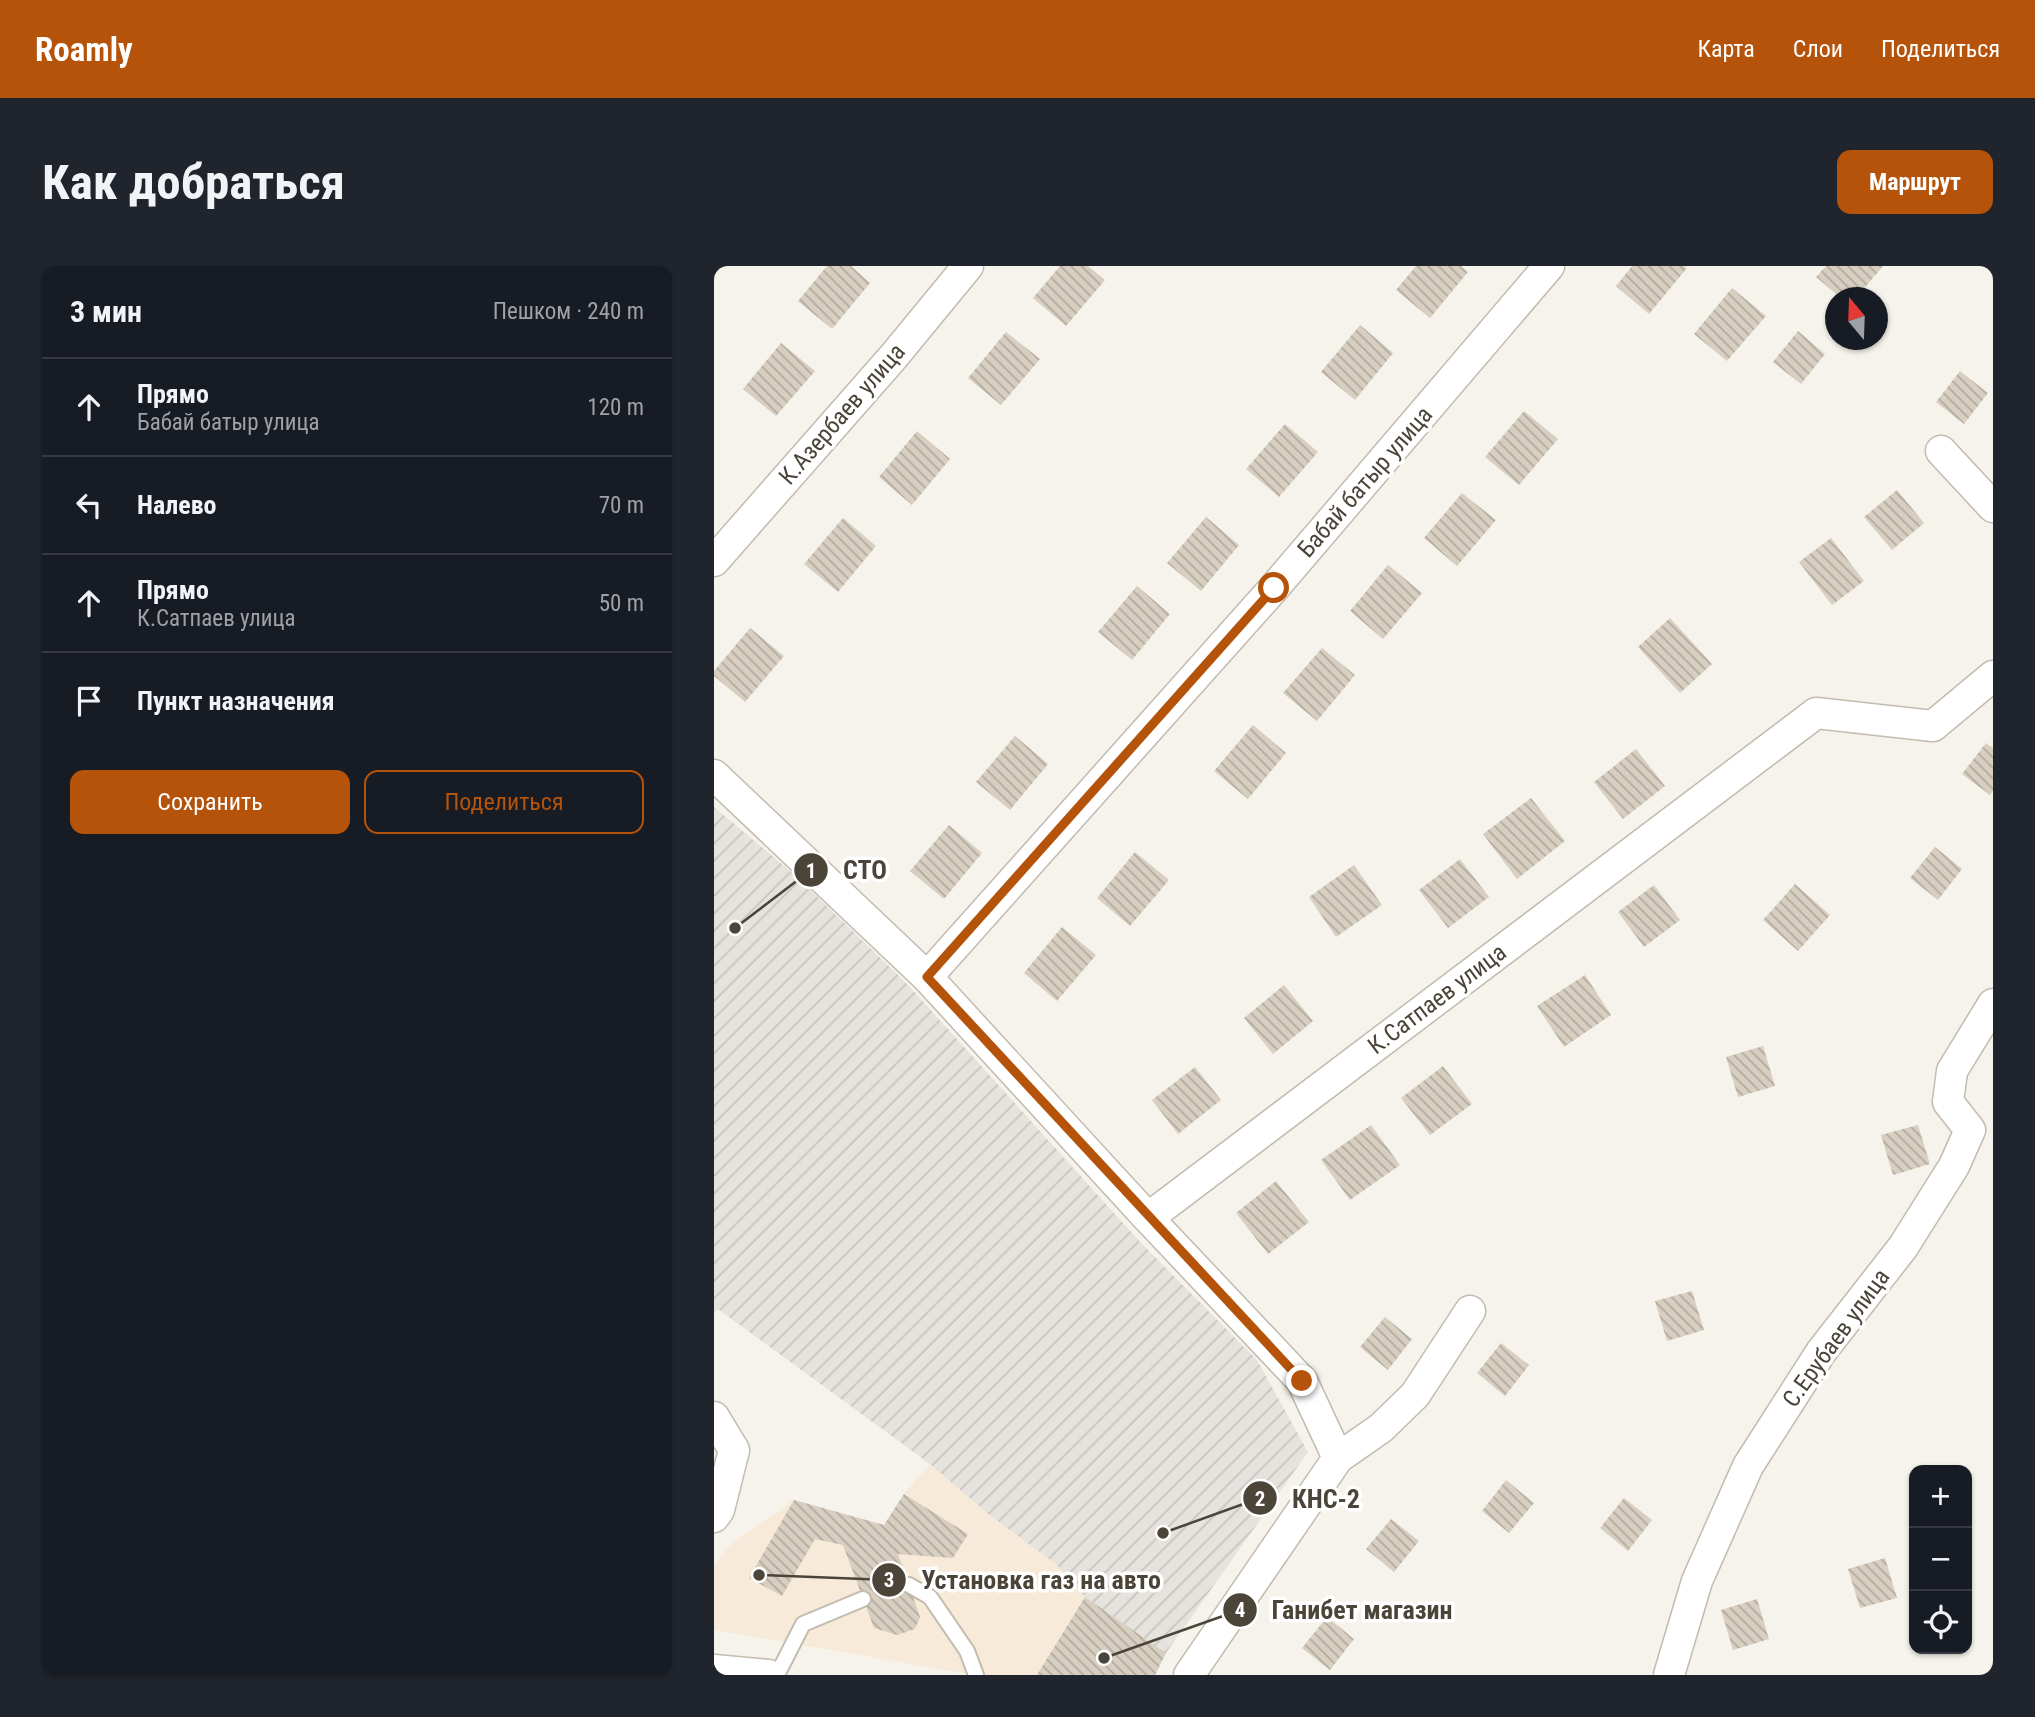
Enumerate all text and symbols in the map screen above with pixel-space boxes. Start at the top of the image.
text: Roamly [35,30,133,69]
text: Карта [1697,35,1755,63]
text: Слои [1793,35,1843,63]
text: Поделиться [1881,35,2000,63]
button: Маршрут [1837,150,1993,214]
text: Как добраться [42,154,345,211]
north arrow [1825,287,1888,350]
text: 3 мин [70,294,142,329]
text: Пешком · 240 m [493,298,644,325]
street label: К.Азербаев улица [773,338,911,490]
text: Прямо [137,379,209,409]
icon: ahead [70,388,108,426]
text: 120 m [587,394,644,421]
street label: Бабай батыр улица [1292,401,1438,563]
text: Бабай батыр улица [137,409,320,436]
icon: left [70,486,108,524]
text: Налево [137,490,217,520]
text: 70 m [599,492,644,519]
route start [1258,572,1289,603]
text: Прямо [137,575,209,605]
icon: ahead [70,584,108,622]
text: 50 m [599,590,644,617]
text: К.Сатпаев улица [137,605,296,632]
icon: arrive [70,682,108,720]
text: Пункт назначения [137,686,335,716]
button: Сохранить [70,770,350,834]
button: Поделиться [364,770,644,834]
callout: СТО [794,847,901,894]
text: СТО [843,855,887,885]
text: 1 [806,859,816,883]
street label: К.Сатпаев улица [1362,938,1512,1060]
street label: С.Ерубаев улица [1777,1264,1895,1412]
route end [1286,1365,1317,1396]
map controls [1909,1465,1972,1654]
button: + [1909,1465,1972,1528]
callout: КНС-2 [1243,1475,1373,1522]
text: КНС-2 [1292,1484,1360,1514]
text: 2 [1255,1487,1265,1511]
button: − [1909,1528,1972,1591]
callout: Установка газ на авто [872,1556,1175,1603]
text: Установка газ на авто [921,1565,1161,1595]
text: 3 [884,1568,894,1592]
callout: Ганибет магазин [1222,1586,1466,1633]
button: locate [1909,1591,1972,1654]
text: Ганибет магазин [1271,1595,1453,1625]
text: 4 [1235,1598,1245,1622]

